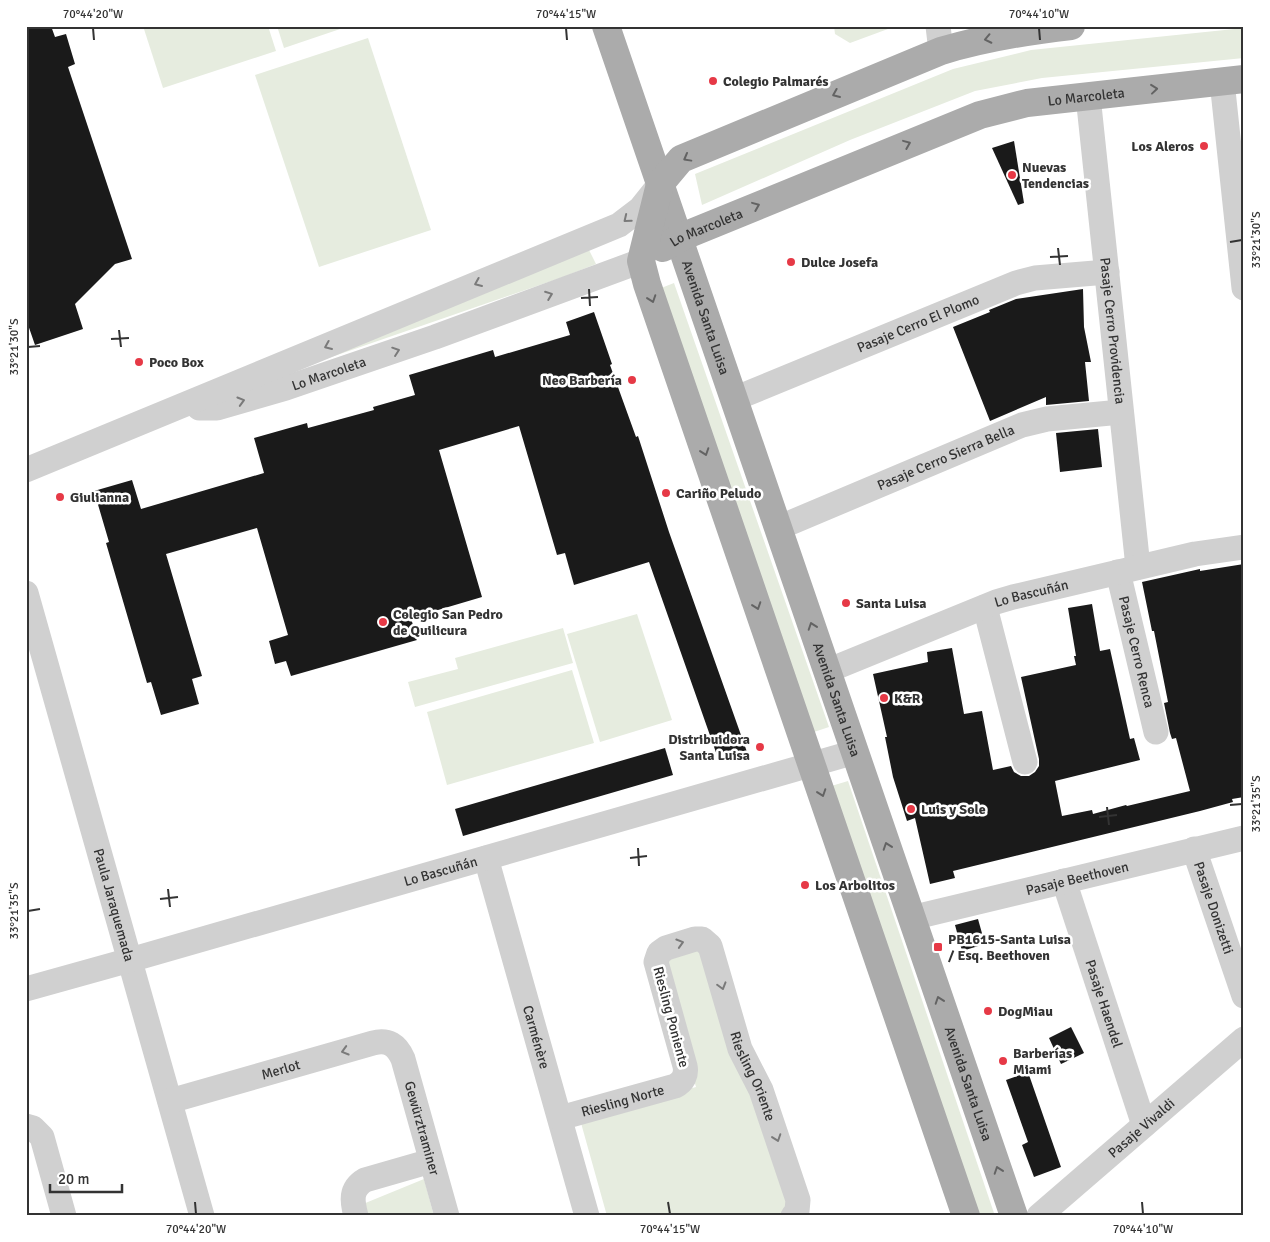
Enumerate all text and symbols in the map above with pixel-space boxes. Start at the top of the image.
text: 70°44'20"W [63,7,123,22]
text: 70°44'15"W [536,7,596,22]
text: 70°44'10"W [1009,7,1069,22]
one-way arrow [984,33,993,43]
place label: Colegio Palmarés [723,73,829,90]
marker: Colegio Palmarés [707,75,719,87]
street label: Lo Marcoleta [1047,84,1126,109]
one-way arrow [1150,84,1158,95]
one-way arrow [832,87,841,98]
place label: Los Aleros [1131,138,1194,155]
one-way arrow [902,140,910,150]
marker: Los Aleros [1198,140,1210,152]
one-way arrow [683,151,692,161]
place label: Nuevas Tendencias [1022,159,1089,192]
marker: Nuevas Tendencias [1006,169,1018,181]
one-way arrow [751,201,760,212]
street label: Lo Marcoleta [666,204,745,250]
text: 33°21'30"S [1249,211,1264,269]
one-way arrow [624,214,633,222]
place label: Dulce Josefa [801,254,878,271]
marker: Dulce Josefa [785,256,797,268]
street label: Pasaje Cerro Providencia [1097,257,1129,405]
street label: Avenida Santa Luisa [678,258,733,377]
one-way arrow [474,277,483,288]
one-way arrow [544,291,553,302]
street label: Pasaje Cerro El Plomo [854,291,982,356]
one-way arrow [646,294,656,302]
text: 33°21'30"S [7,318,22,376]
one-way arrow [324,339,333,350]
one-way arrow [391,346,400,356]
street label: Lo Marcoleta [289,353,368,394]
place label: Poco Box [149,354,204,371]
marker: Poco Box [133,356,145,368]
place label: Neo Barbería [542,372,622,389]
marker: Neo Barbería [626,374,638,386]
one-way arrow [237,397,245,407]
street label: Pasaje Cerro Sierra Bella [874,421,1017,494]
one-way arrow [699,448,709,456]
place label: Cariño Peludo [676,485,761,502]
marker: Cariño Peludo [660,487,672,499]
place label: Giulianna [70,489,129,506]
marker: Giulianna [54,491,66,503]
street label: Lo Bascuñán [992,576,1070,611]
street label: Pasaje Cerro Renca [1115,594,1158,709]
place label: Santa Luisa [856,595,927,612]
marker: Santa Luisa [840,597,852,609]
one-way arrow [752,601,762,610]
place label: Colegio San Pedro de Quilicura [393,606,503,639]
marker: Colegio San Pedro de Quilicura [377,616,389,628]
one-way arrow [808,622,818,630]
street label: Avenida Santa Luisa [809,640,864,759]
place label: K&R [894,690,921,707]
marker: K&R [878,692,890,704]
place label: Distribuidora Santa Luisa [668,731,750,764]
marker: Distribuidora Santa Luisa [754,741,766,753]
text: 33°21'35"S [1249,775,1264,833]
one-way arrow [816,788,826,797]
place label: Luis y Sole [921,801,986,818]
marker: Luis y Sole [905,803,917,815]
one-way arrow [882,842,892,851]
street label: Paula Jaraquemada [90,846,138,963]
street label: Lo Bascuñán [402,852,479,890]
street label: Pasaje Beethoven [1024,858,1130,899]
street label: Pasaje Donizetti [1190,859,1238,956]
place label: Los Arbolitos [815,877,895,894]
marker: Los Arbolitos [799,879,811,891]
text: 33°21'35"S [7,882,22,940]
place label: PB1615-Santa Luisa / Esq. Beethoven [948,931,1071,964]
one-way arrow [675,939,683,949]
marker: PB1615-Santa Luisa / Esq. Beethoven [932,941,944,953]
street label: Pasaje Haendel [1082,957,1127,1050]
street label: Riesling Poniente [649,965,693,1069]
one-way arrow [716,982,727,991]
one-way arrow [935,996,945,1004]
street label: Carménère [519,1003,554,1071]
place label: DogMiau [998,1003,1053,1020]
marker: DogMiau [982,1005,994,1017]
street label: Avenida Santa Luisa [941,1024,996,1143]
street label: Riesling Oriente [727,1029,779,1123]
one-way arrow [341,1045,350,1055]
place label: Barberías Miami [1013,1045,1072,1078]
marker: Barberías Miami [997,1055,1009,1067]
street label: Merlot [259,1056,302,1083]
street label: Gewürztraminer [401,1079,444,1178]
street label: Riesling Norte [579,1081,666,1120]
street label: Pasaje Vivaldi [1104,1094,1178,1161]
one-way arrow [771,1134,781,1142]
scale bar [50,1162,122,1194]
one-way arrow [994,1166,1004,1174]
text: 20 m [58,1170,89,1188]
text: 70°44'20"W [166,1222,226,1237]
text: 70°44'15"W [640,1222,700,1237]
text: 70°44'10"W [1113,1222,1173,1237]

